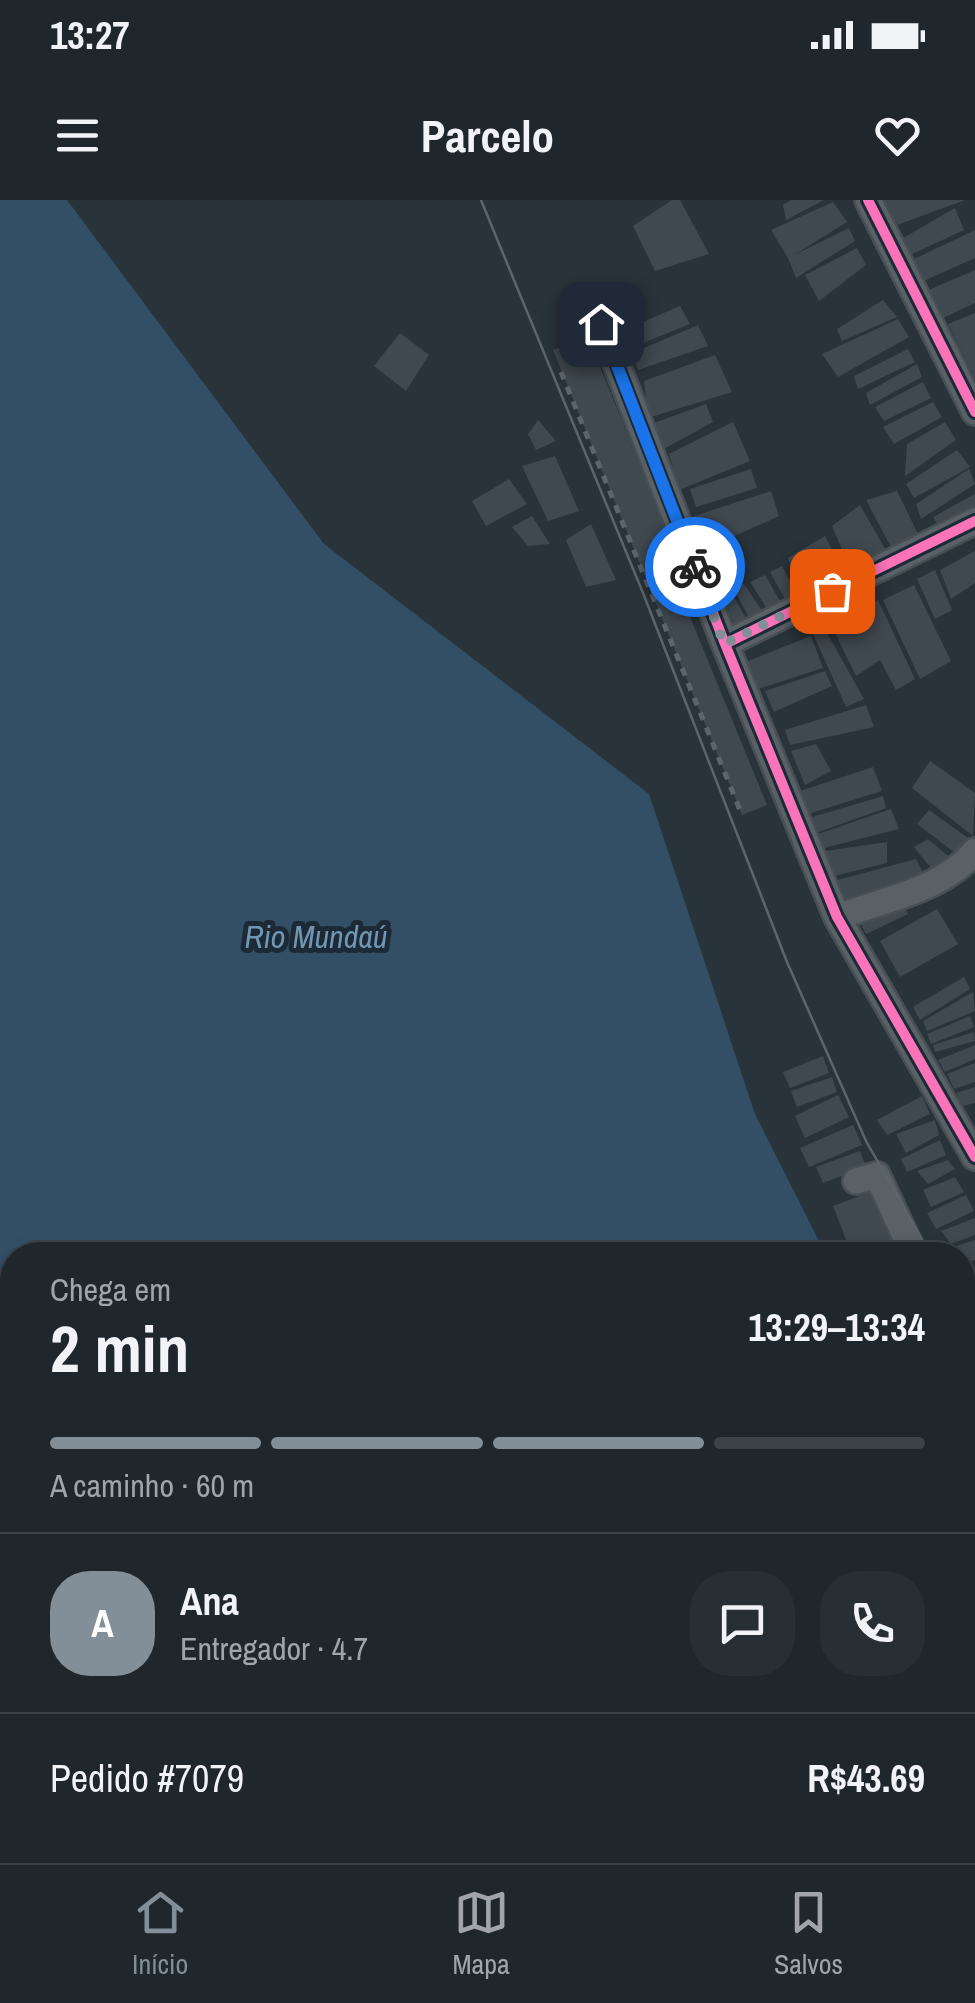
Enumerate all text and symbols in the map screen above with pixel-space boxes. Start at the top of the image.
text: 13:27 [50,10,130,61]
text: Parcelo [421,105,554,166]
icon: menu [50,108,105,163]
icon: heart [870,108,925,163]
pin [559,282,644,367]
icon: home [574,297,629,352]
courier [645,517,745,617]
icon: bike [668,540,723,595]
pin [790,549,875,634]
icon: bag [805,564,860,619]
water label: Rio Mundaú [245,915,387,958]
text: Chega em [50,1268,171,1311]
text: 13:29–13:34 [748,1302,925,1353]
text: 2 min [50,1305,189,1392]
text: A caminho · 60 m [50,1464,254,1507]
button: chat [690,1571,795,1676]
button: phone [820,1571,925,1676]
text: Ana [180,1576,239,1627]
text: A [91,1598,114,1649]
text: Entregador · 4.7 [180,1627,368,1670]
text: Pedido #7079 [50,1753,244,1804]
text: R$43.69 [807,1753,925,1804]
tab: Início [132,1885,188,1983]
tab: Mapa [452,1885,510,1983]
tab: Salvos [774,1885,843,1983]

